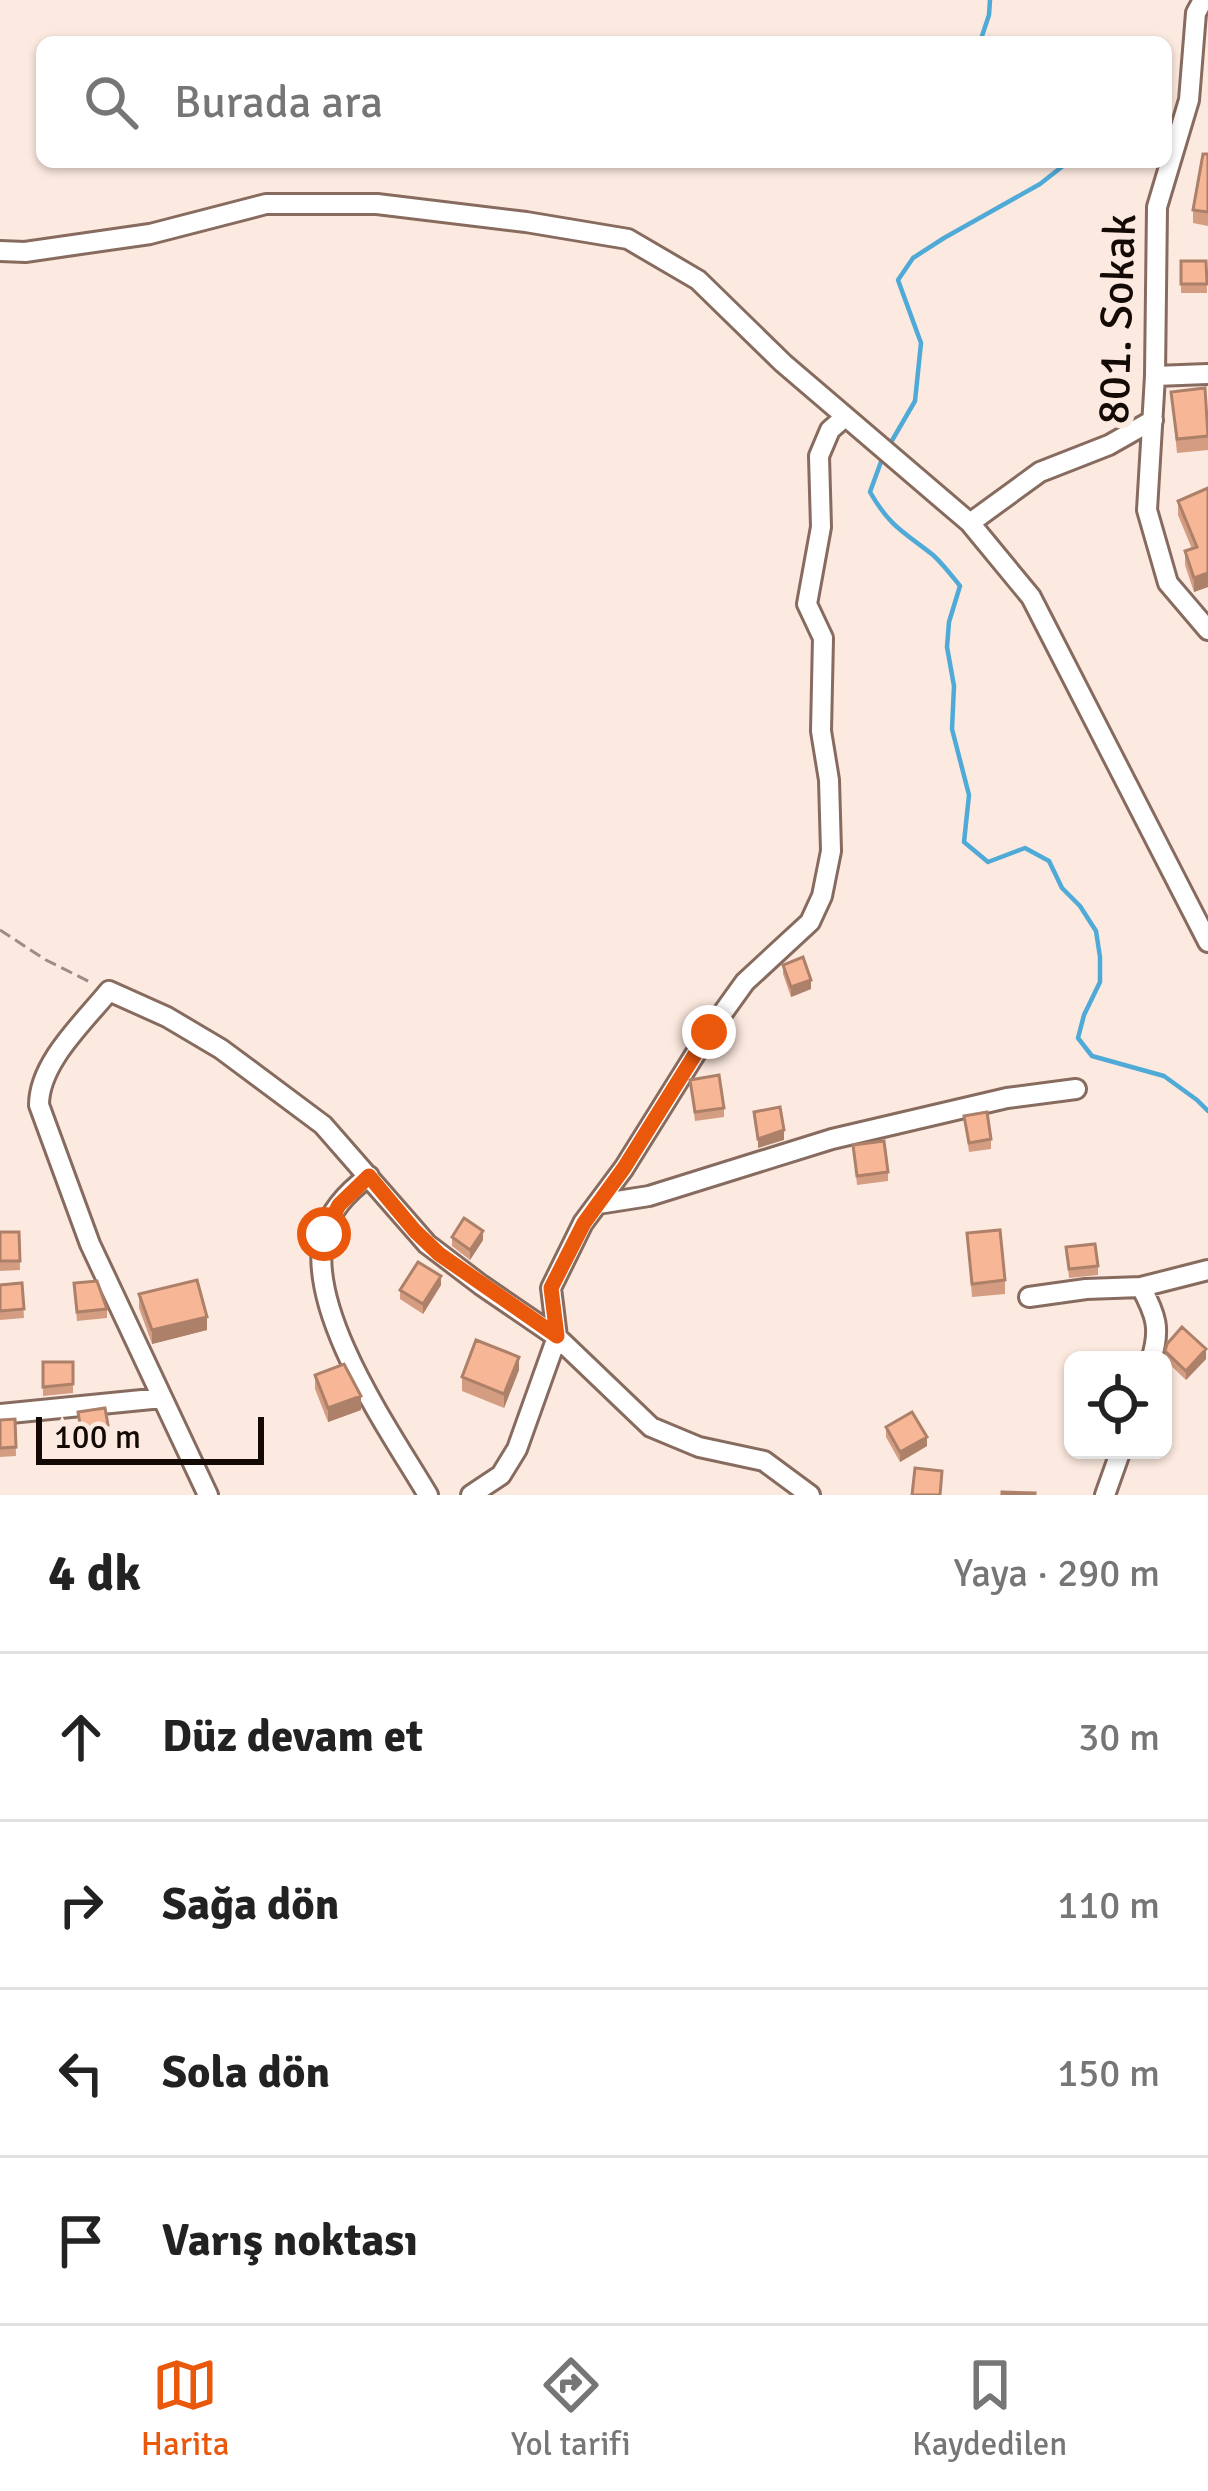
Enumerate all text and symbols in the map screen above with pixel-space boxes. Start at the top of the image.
search box [36,36,1172,168]
icon: search [78,69,144,135]
text: Burada ara [174,75,383,130]
street label: 801. Sokak [1086,213,1148,425]
route end [682,1005,736,1059]
route start [297,1207,351,1261]
map controls [1064,1351,1172,1459]
button: locate [1064,1351,1172,1459]
scale bar [36,1411,264,1464]
text: 100 m [54,1417,141,1458]
text: 4 dk [48,1542,141,1605]
text: Yaya · 290 m [953,1549,1160,1597]
icon: ahead [48,1704,114,1770]
text: Düz devam et [162,1709,423,1764]
text: 30 m [1078,1713,1160,1761]
icon: right [48,1872,114,1938]
text: Sağa dön [162,1877,339,1932]
text: 110 m [1057,1881,1160,1929]
icon: left [48,2040,114,2106]
text: Sola dön [162,2045,330,2100]
text: 150 m [1057,2049,1160,2097]
icon: arrive [48,2208,114,2274]
text: Varış noktası [162,2213,418,2268]
tab: Harita [141,2352,229,2465]
tab: Yol tarifi [511,2352,631,2465]
tab: Kaydedilen [912,2352,1067,2465]

